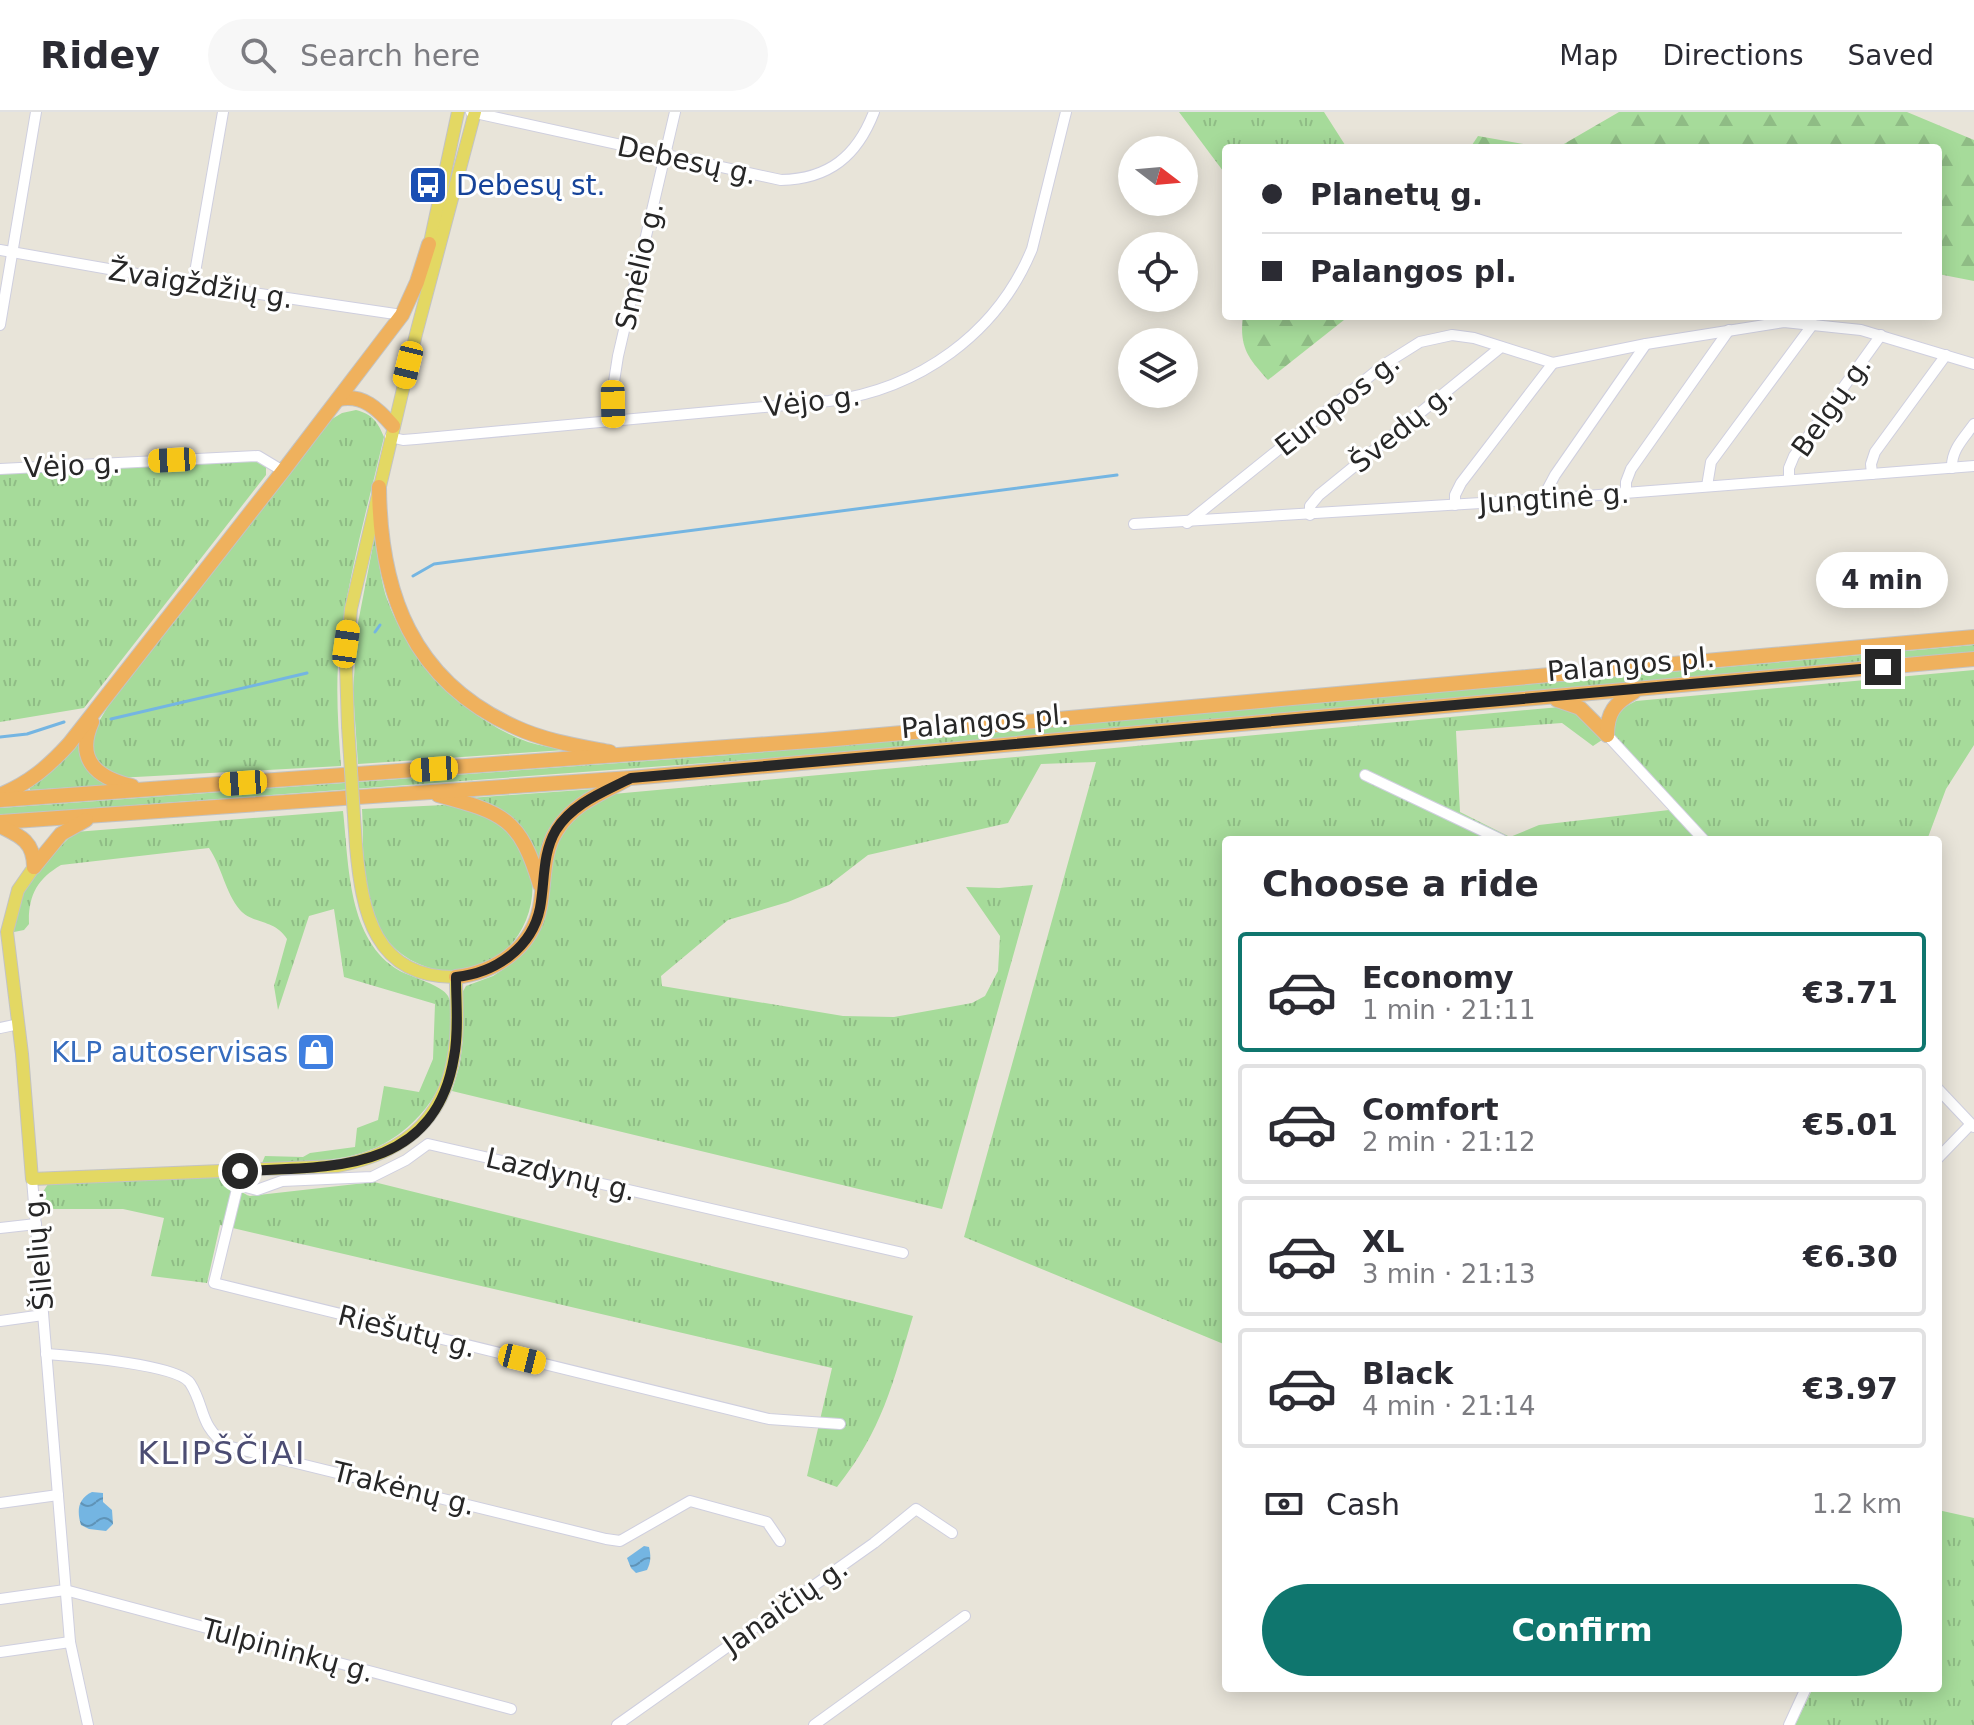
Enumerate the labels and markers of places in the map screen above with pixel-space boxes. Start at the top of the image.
bus stop icon: Debesų st. [407,164,449,206]
place label: Debesų st. [456,169,606,202]
shop icon: KLP autoservisas [295,1031,337,1073]
place label: KLP autoservisas [51,1036,288,1069]

